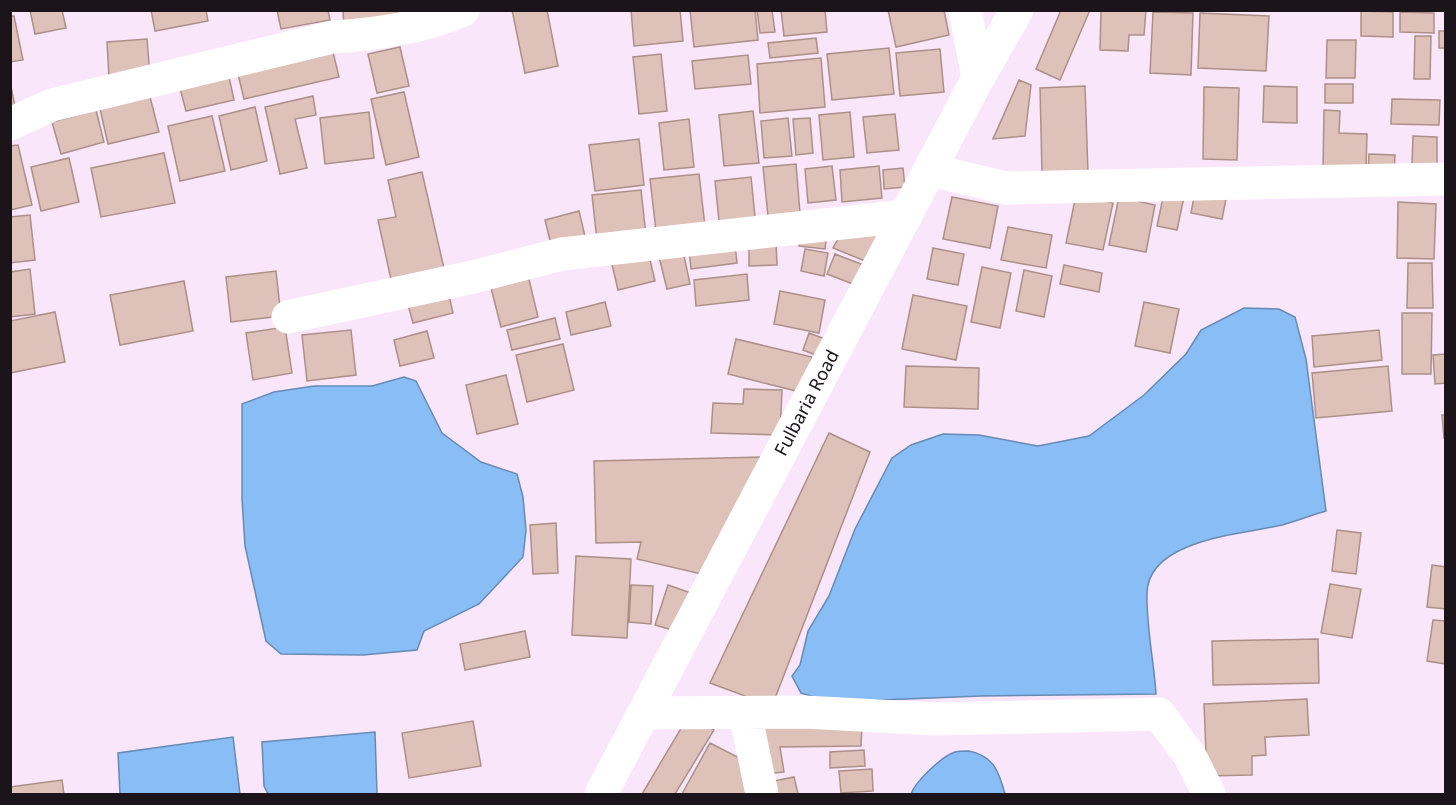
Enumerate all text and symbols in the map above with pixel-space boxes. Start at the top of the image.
street label: Fulbaria Road [768,345,844,460]

